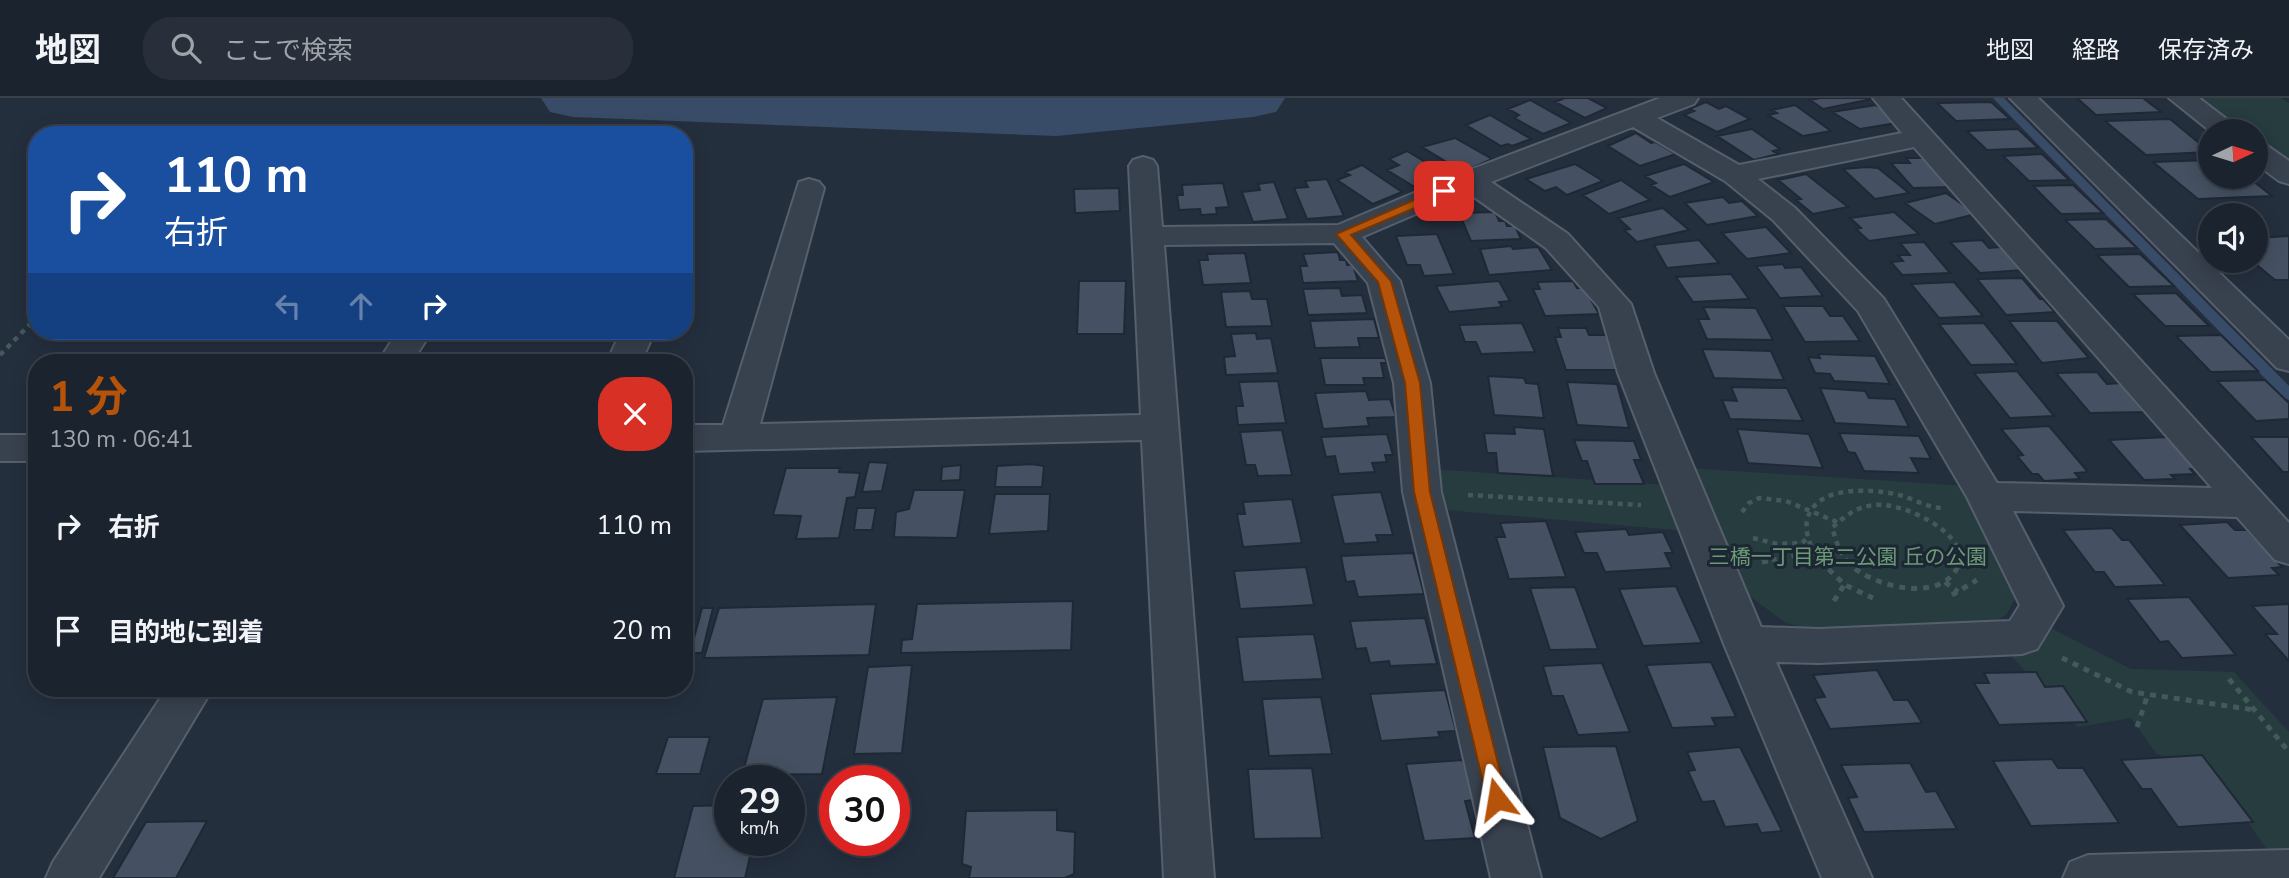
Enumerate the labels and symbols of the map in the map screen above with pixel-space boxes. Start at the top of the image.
north arrow [2198,119,2268,189]
pin [1414,161,1474,221]
park label: 三橋一丁目第二公園 丘の公園 [1709,543,1987,571]
position arrow [1460,762,1534,836]
speed limit sign: 30 [819,765,910,856]

